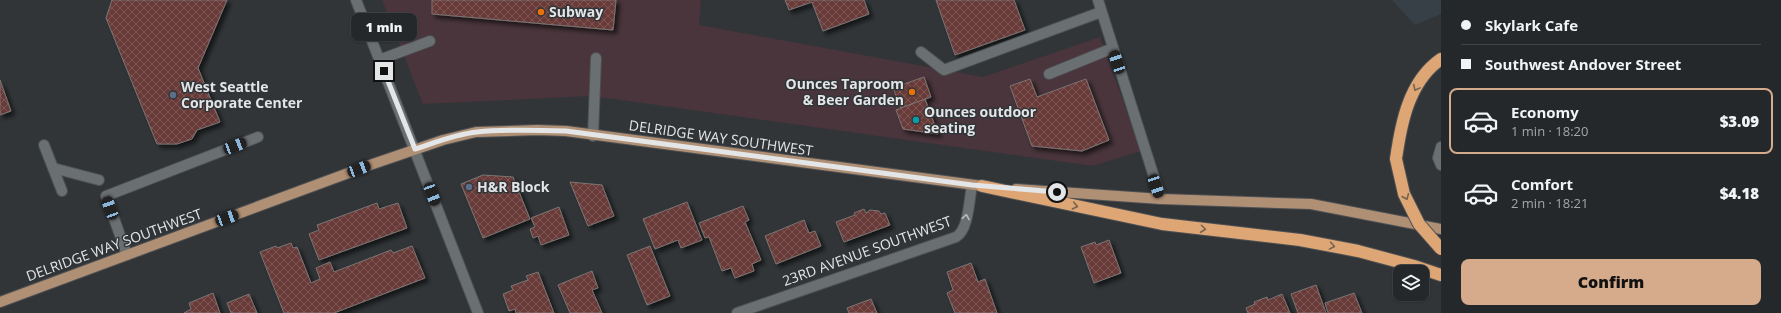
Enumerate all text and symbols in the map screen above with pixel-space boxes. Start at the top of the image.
place label: Subway [549,2,603,21]
marker: Subway [536,7,546,17]
callout: 1 min [351,13,417,41]
text: Skylark Cafe [1485,15,1578,35]
text: 1 min [366,18,402,36]
car [1108,49,1126,75]
text: Southwest Andover Street [1485,54,1681,74]
route end [375,62,393,80]
place label: Ounces Taproom & Beer Garden [786,74,904,109]
place label: West Seattle Corporate Center [181,77,303,112]
one-way arrow [1413,84,1421,92]
marker: Ounces Taproom & Beer Garden [907,87,917,97]
marker: West Seattle Corporate Center [168,90,178,100]
place label: Ounces outdoor seating [924,102,1037,137]
text: Economy [1511,102,1579,122]
icon: car [1463,103,1499,139]
text: $3.09 [1720,111,1759,131]
street label: DELRIDGE WAY SOUTHWEST [628,115,815,160]
marker: Ounces outdoor seating [911,115,921,125]
text: 1 min · 18:20 [1511,122,1588,140]
car [222,136,248,156]
car [346,159,372,179]
car [1147,173,1165,199]
text: Comfort [1511,174,1573,194]
icon: car [1463,175,1499,211]
place label: H&R Block [477,177,550,196]
car [422,181,442,207]
marker: H&R Block [464,182,474,192]
route start [1048,183,1066,201]
text: $4.18 [1720,183,1759,203]
one-way arrow [1401,192,1409,200]
text: 2 min · 18:21 [1511,194,1588,212]
car [100,195,120,221]
one-way arrow [1072,201,1079,209]
street label: DELRIDGE WAY SOUTHWEST [23,204,205,285]
car [214,208,240,228]
street label: 23RD AVENUE SOUTHWEST [780,211,954,290]
one-way arrow [962,214,970,220]
one-way arrow [1200,224,1206,233]
one-way arrow [1329,241,1335,250]
button: Confirm [1461,259,1761,305]
map controls [1393,265,1429,301]
button: layers [1393,265,1429,301]

